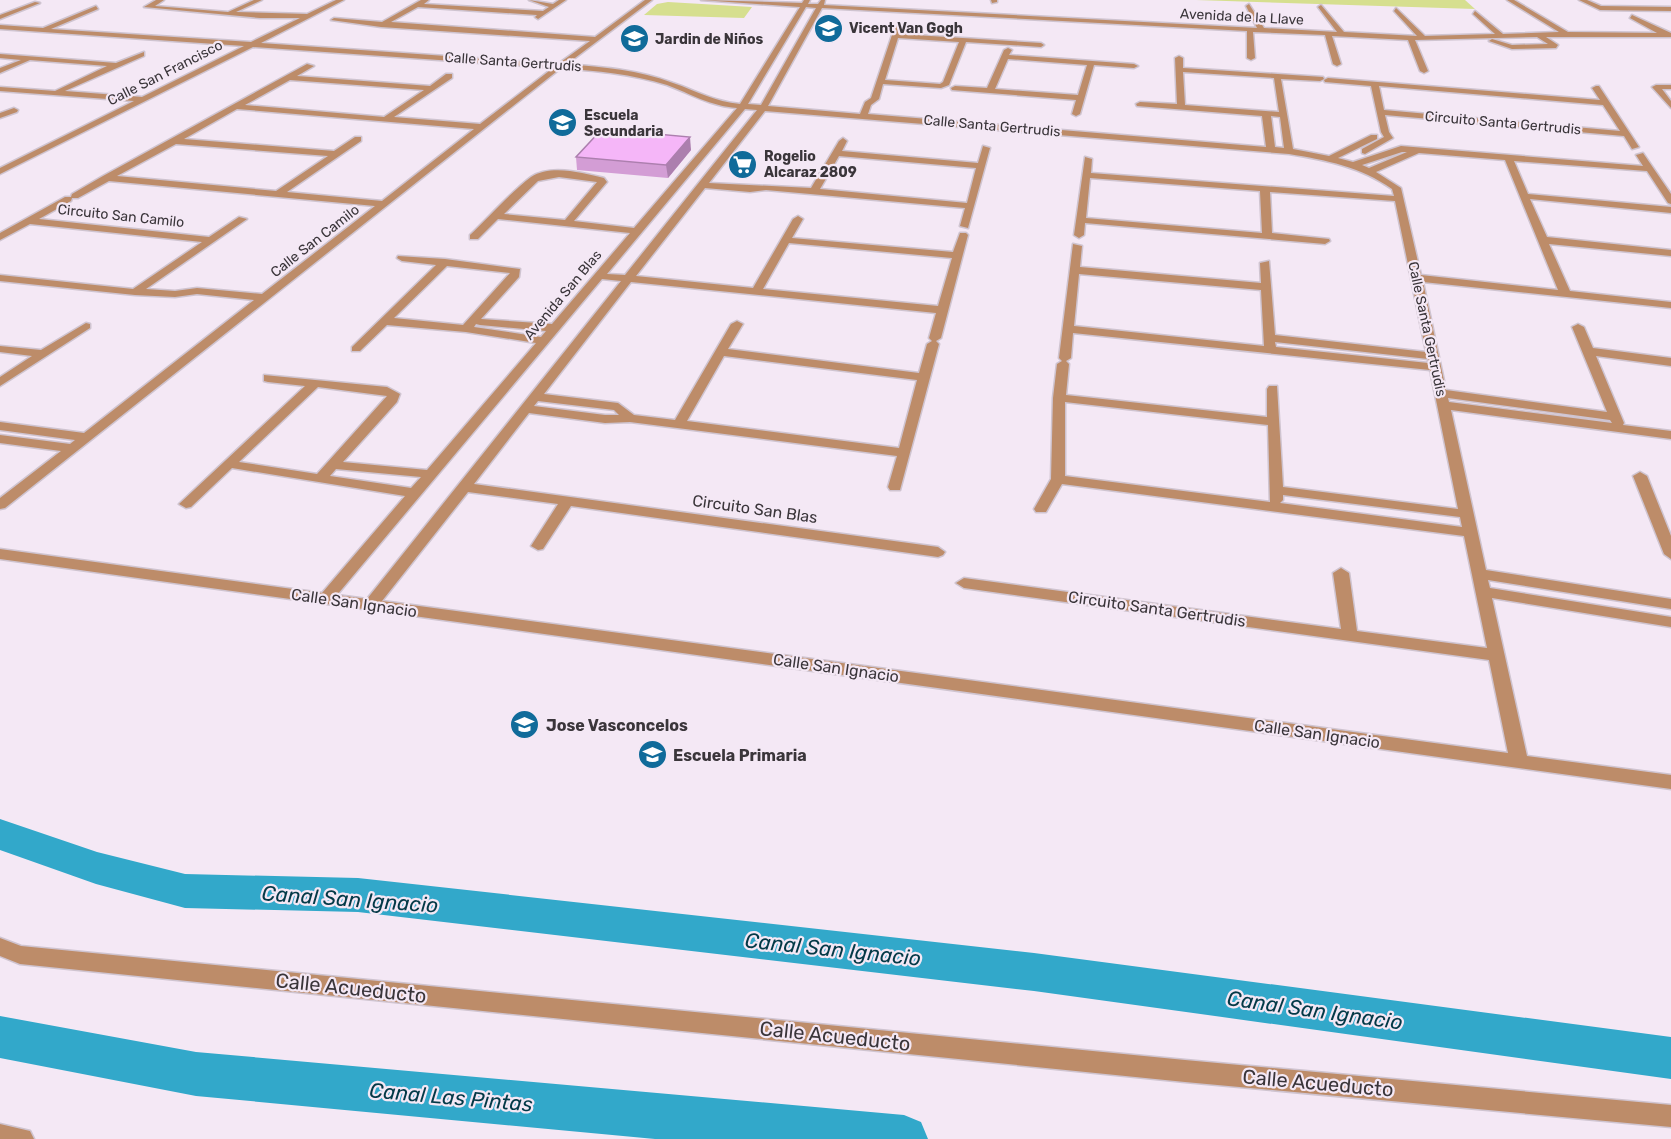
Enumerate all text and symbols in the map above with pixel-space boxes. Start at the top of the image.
street label: Avenida de la Llave [1180,5,1305,29]
school or university icon: Vicent Van Gogh [812,12,844,44]
place label: Vicent Van Gogh [849,20,963,37]
school or university icon: Jardin de Niños [618,23,650,55]
place label: Jardin de Niños [655,31,763,48]
street label: Calle San Francisco [105,37,225,109]
street label: Calle Santa Gertrudis [444,49,582,75]
school or university icon: Escuela Secundaria [547,107,579,139]
place label: Escuela Secundaria [584,107,664,140]
street label: Circuito Santa Gertrudis [1424,108,1582,138]
street label: Calle Santa Gertrudis [923,112,1061,140]
supermarket icon: Rogelio Alcaraz 2809 [727,148,759,180]
place label: Rogelio Alcaraz 2809 [764,148,857,181]
street label: Circuito San Camilo [57,201,185,231]
street label: Calle San Camilo [267,201,363,281]
street label: Avenida San Blas [521,247,605,343]
street label: Calle Santa Gertrudis [1404,260,1450,398]
street label: Circuito San Blas [691,491,819,527]
street label: Calle San Ignacio [290,585,418,621]
street label: Circuito Santa Gertrudis [1067,587,1247,631]
street label: Calle San Ignacio [772,650,900,686]
school or university icon: Jose Vasconcelos [509,709,541,741]
place label: Jose Vasconcelos [546,716,688,735]
street label: Calle San Ignacio [1253,716,1381,752]
school or university icon: Escuela Primaria [636,739,668,771]
place label: Escuela Primaria [673,746,807,765]
water label: Canal San Ignacio [261,880,439,918]
water label: Canal San Ignacio [744,927,922,971]
street label: Calle Acueducto [274,968,428,1008]
water label: Canal San Ignacio [1226,985,1404,1035]
street label: Calle Acueducto [758,1016,912,1056]
street label: Calle Acueducto [1241,1064,1395,1102]
water label: Canal Las Pintas [368,1077,534,1117]

